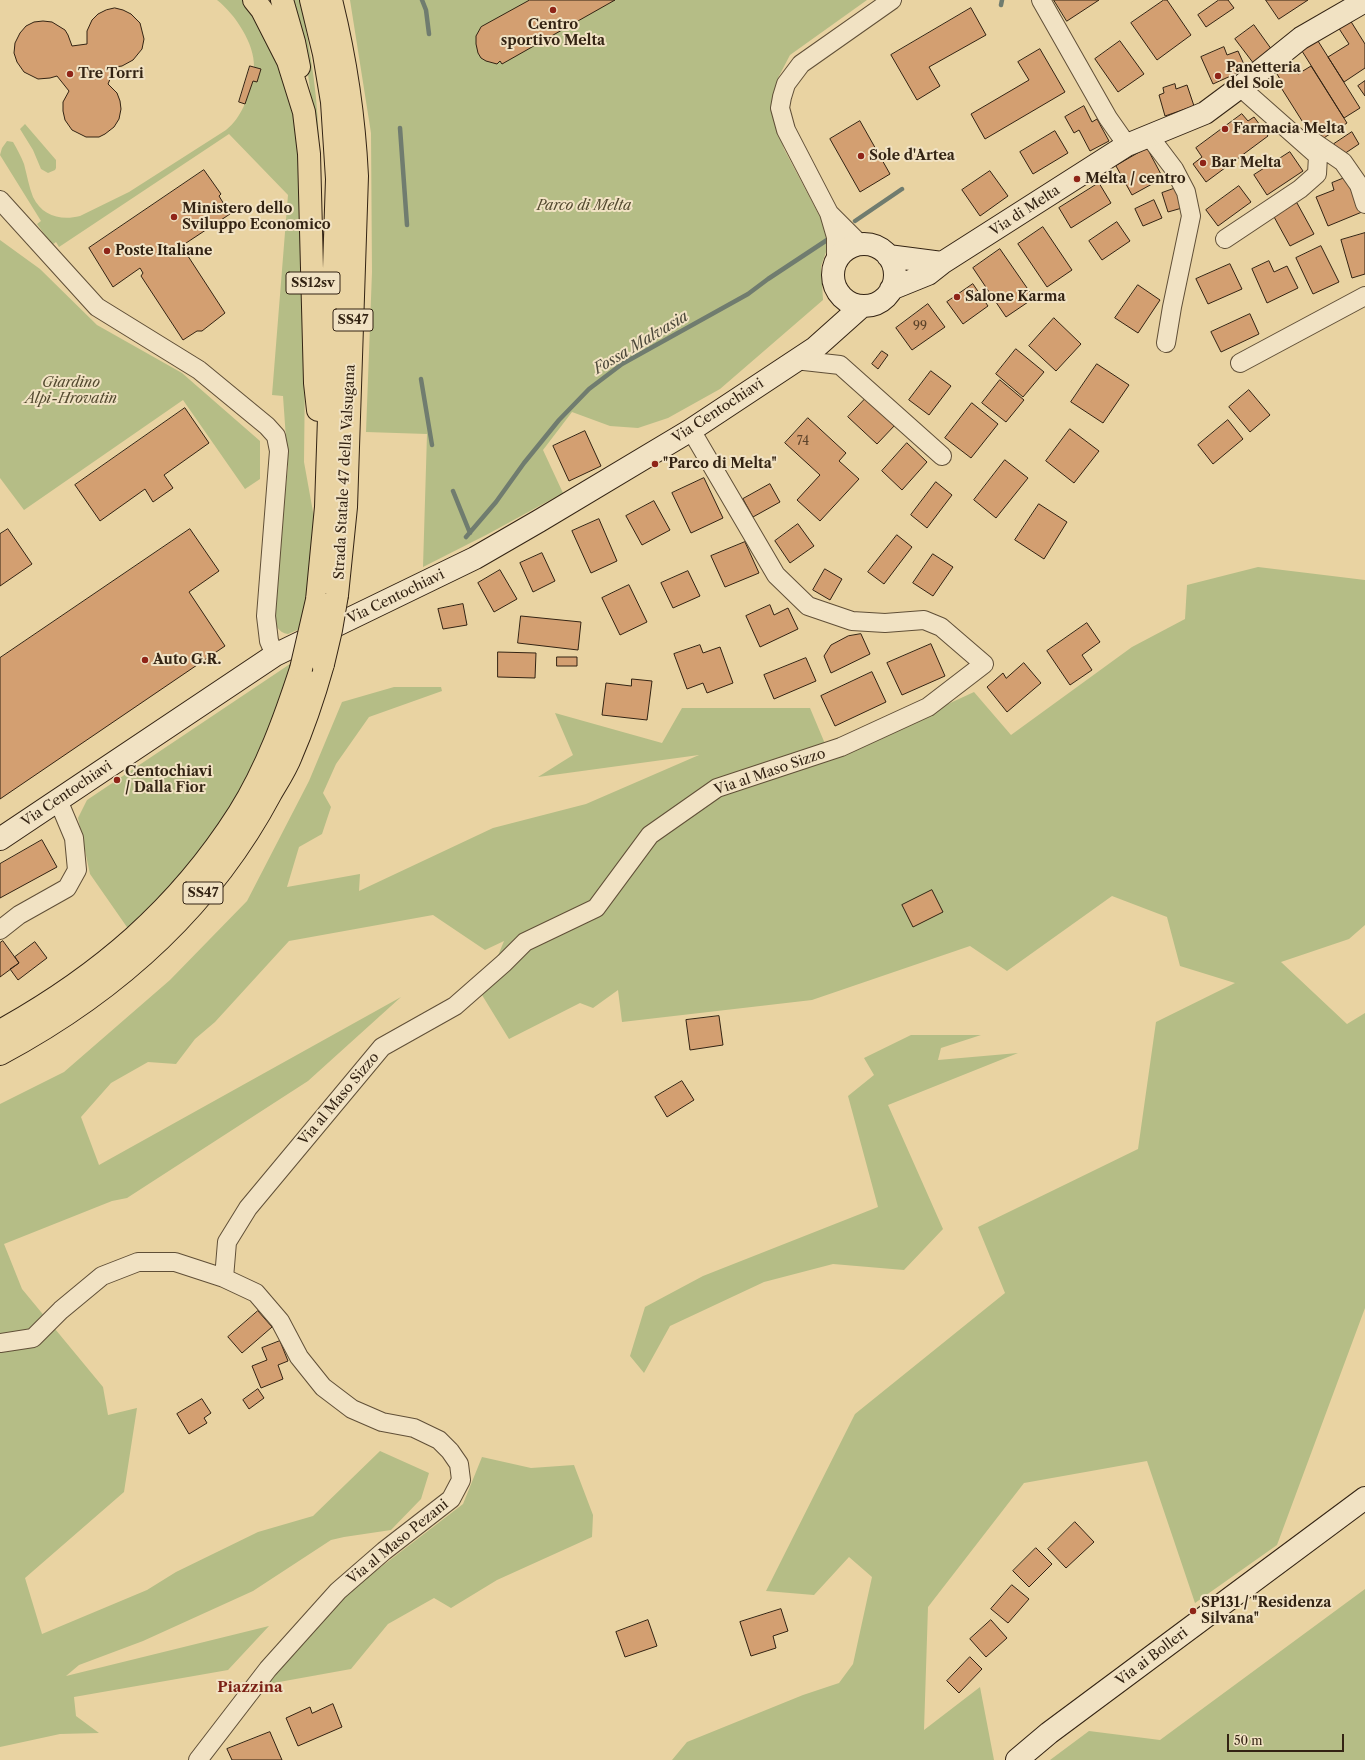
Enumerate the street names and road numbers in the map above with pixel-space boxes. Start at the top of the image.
street label: Via di Melta [987,182,1063,240]
road number: SS12sv [286,272,340,294]
road number: SS47 [333,309,373,331]
street label: Strada Statale 47 della Valsugana [331,364,359,580]
street label: Via Centochiavi [669,375,767,447]
street label: Via Centochiavi [345,566,447,628]
street label: Via al Maso Sizzo [712,745,828,799]
street label: Via Centochiavi [19,758,115,830]
road number: SS47 [183,882,223,904]
street label: Via al Maso Sizzo [295,1049,383,1149]
street label: Via al Maso Pezani [344,1496,452,1588]
street label: Via ai Bolleri [1113,1625,1191,1689]

